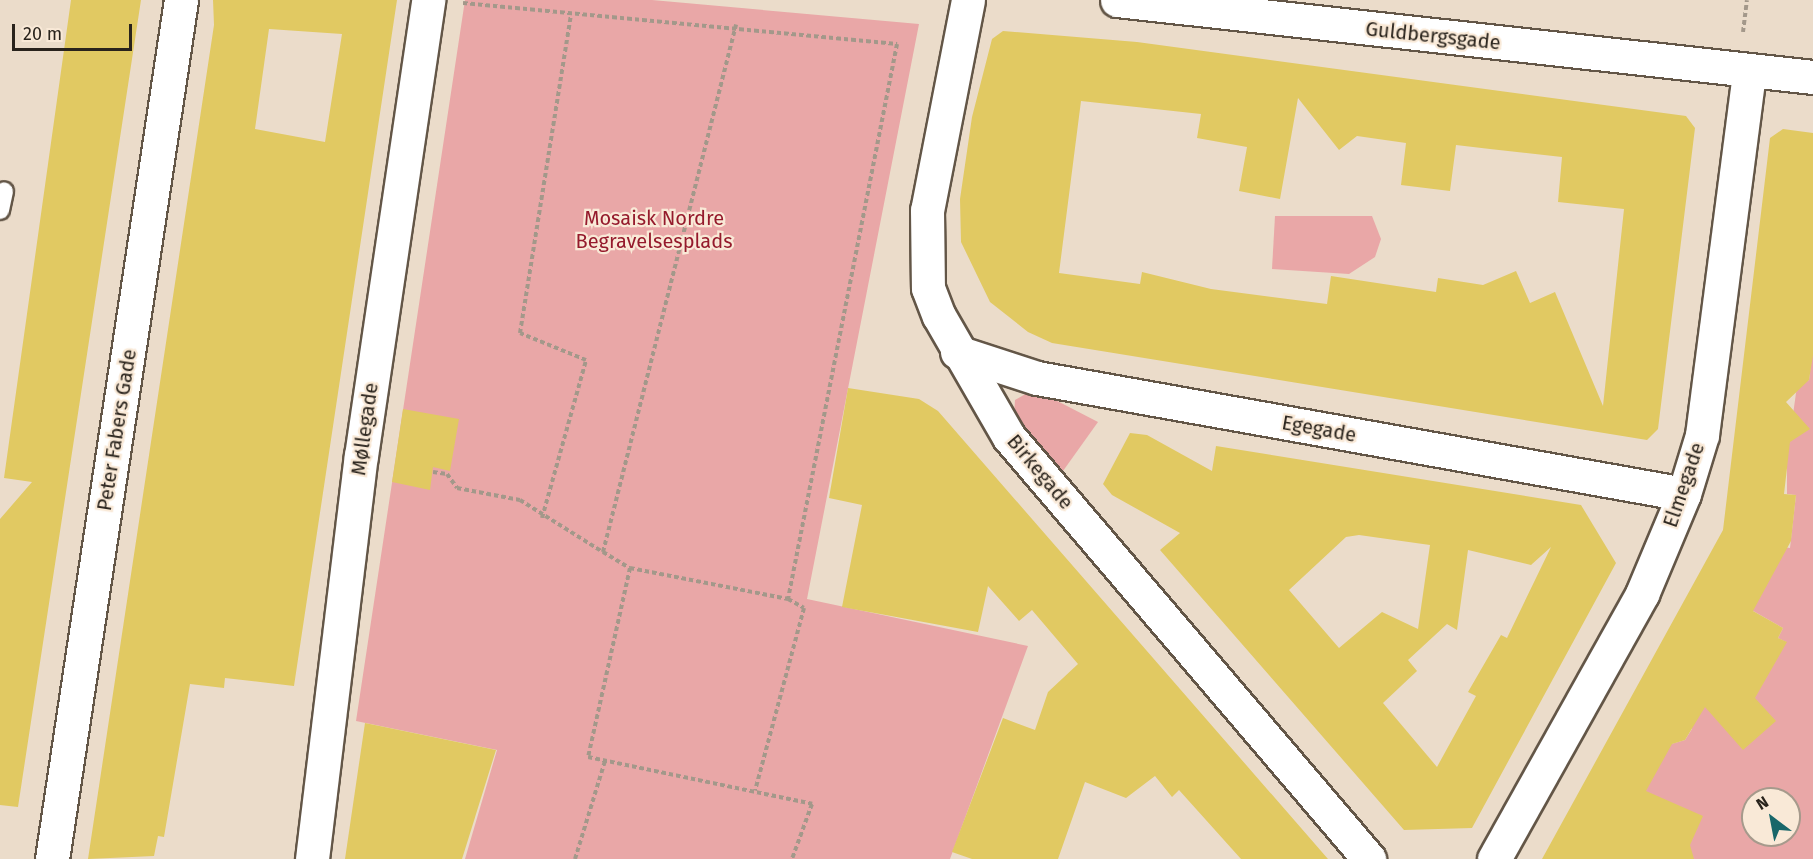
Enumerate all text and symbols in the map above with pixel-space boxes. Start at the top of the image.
scale bar [15,12,135,50]
street label: Guldbergsgade [1364,17,1502,55]
text: 20 m [23,23,62,45]
park label: Mosaisk Nordre Begravelsesplads [576,206,732,253]
street label: Peter Fabers Gade [92,347,142,513]
street label: Møllegade [347,381,383,477]
street label: Egegade [1280,411,1358,447]
street label: Birkegade [1002,430,1078,514]
street label: Elmegade [1658,439,1710,531]
north arrow [1741,787,1801,847]
text: N [1753,792,1772,814]

